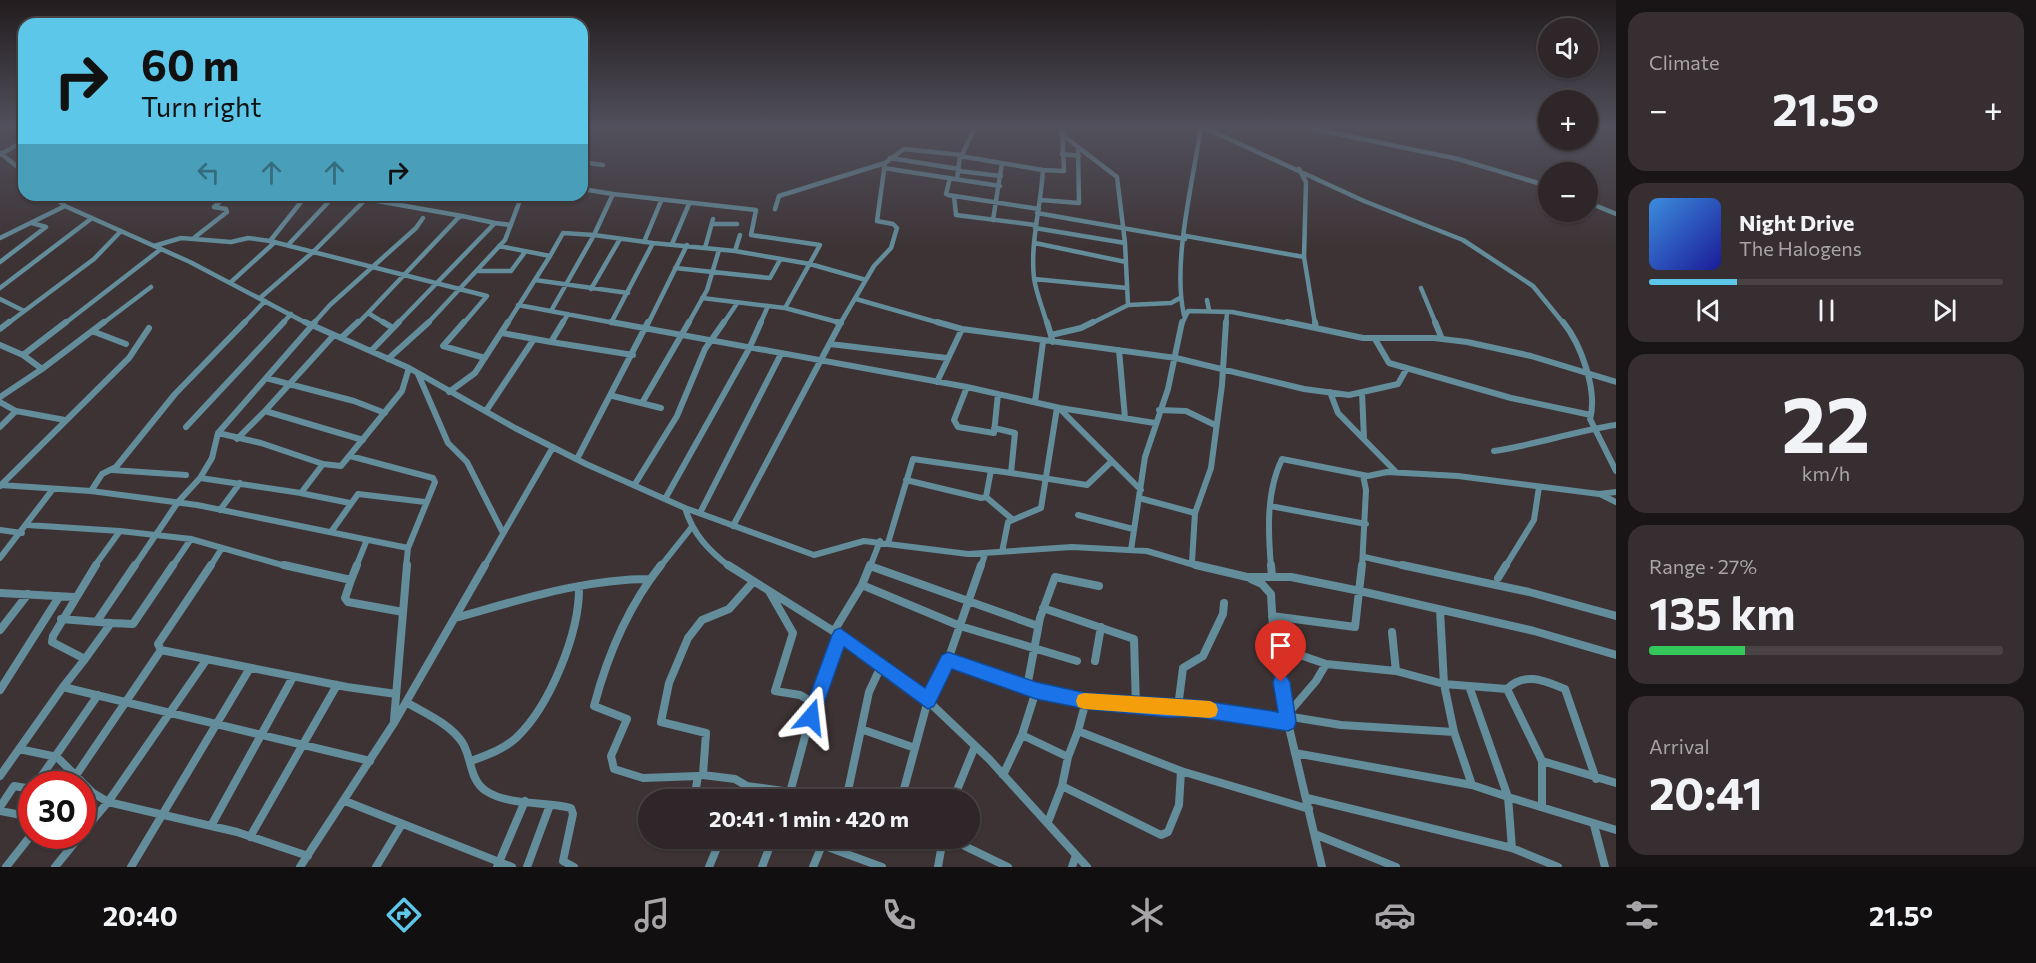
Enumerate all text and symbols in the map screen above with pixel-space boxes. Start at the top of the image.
map controls [1538,18,1598,222]
button: sound [1538,18,1598,78]
text: 60 m [141,38,240,90]
icon: right [42,42,120,120]
text: Climate [1649,50,1719,74]
text: 21.5° [1772,80,1879,135]
text: − [1649,88,1668,129]
text: + [1984,88,2003,129]
text: Turn right [141,90,261,123]
button: + [1538,90,1598,150]
icon: left [192,156,225,189]
icon: ahead [255,156,288,189]
icon: ahead [318,156,351,189]
icon: right [381,156,414,189]
button: − [1538,162,1598,222]
text: Night Drive [1739,209,1854,236]
text: The Halogens [1739,236,1862,260]
icon: previous [1692,294,1725,327]
icon: pause [1810,294,1843,327]
icon: next [1928,294,1961,327]
text: 22 [1782,374,1870,469]
text: km/h [1802,461,1850,485]
text: Range · 27% [1649,554,1757,578]
text: 135 km [1649,584,1796,639]
pin [1255,620,1306,682]
icon: arrive [1264,629,1297,662]
position arrow [779,685,843,749]
text: Arrival [1649,734,1710,758]
text: 20:41 [1649,764,1763,819]
speed limit sign: 30 [18,771,96,849]
text: 20:41 · 1 min · 420 m [709,805,909,832]
icon: directions [383,894,425,936]
icon: music [631,894,673,936]
icon: phone [878,894,920,936]
icon: climate [1126,894,1168,936]
icon: car [1374,894,1416,936]
icon: filters [1621,894,1663,936]
text: 20:40 [103,899,178,932]
text: 21.5° [1869,899,1933,932]

